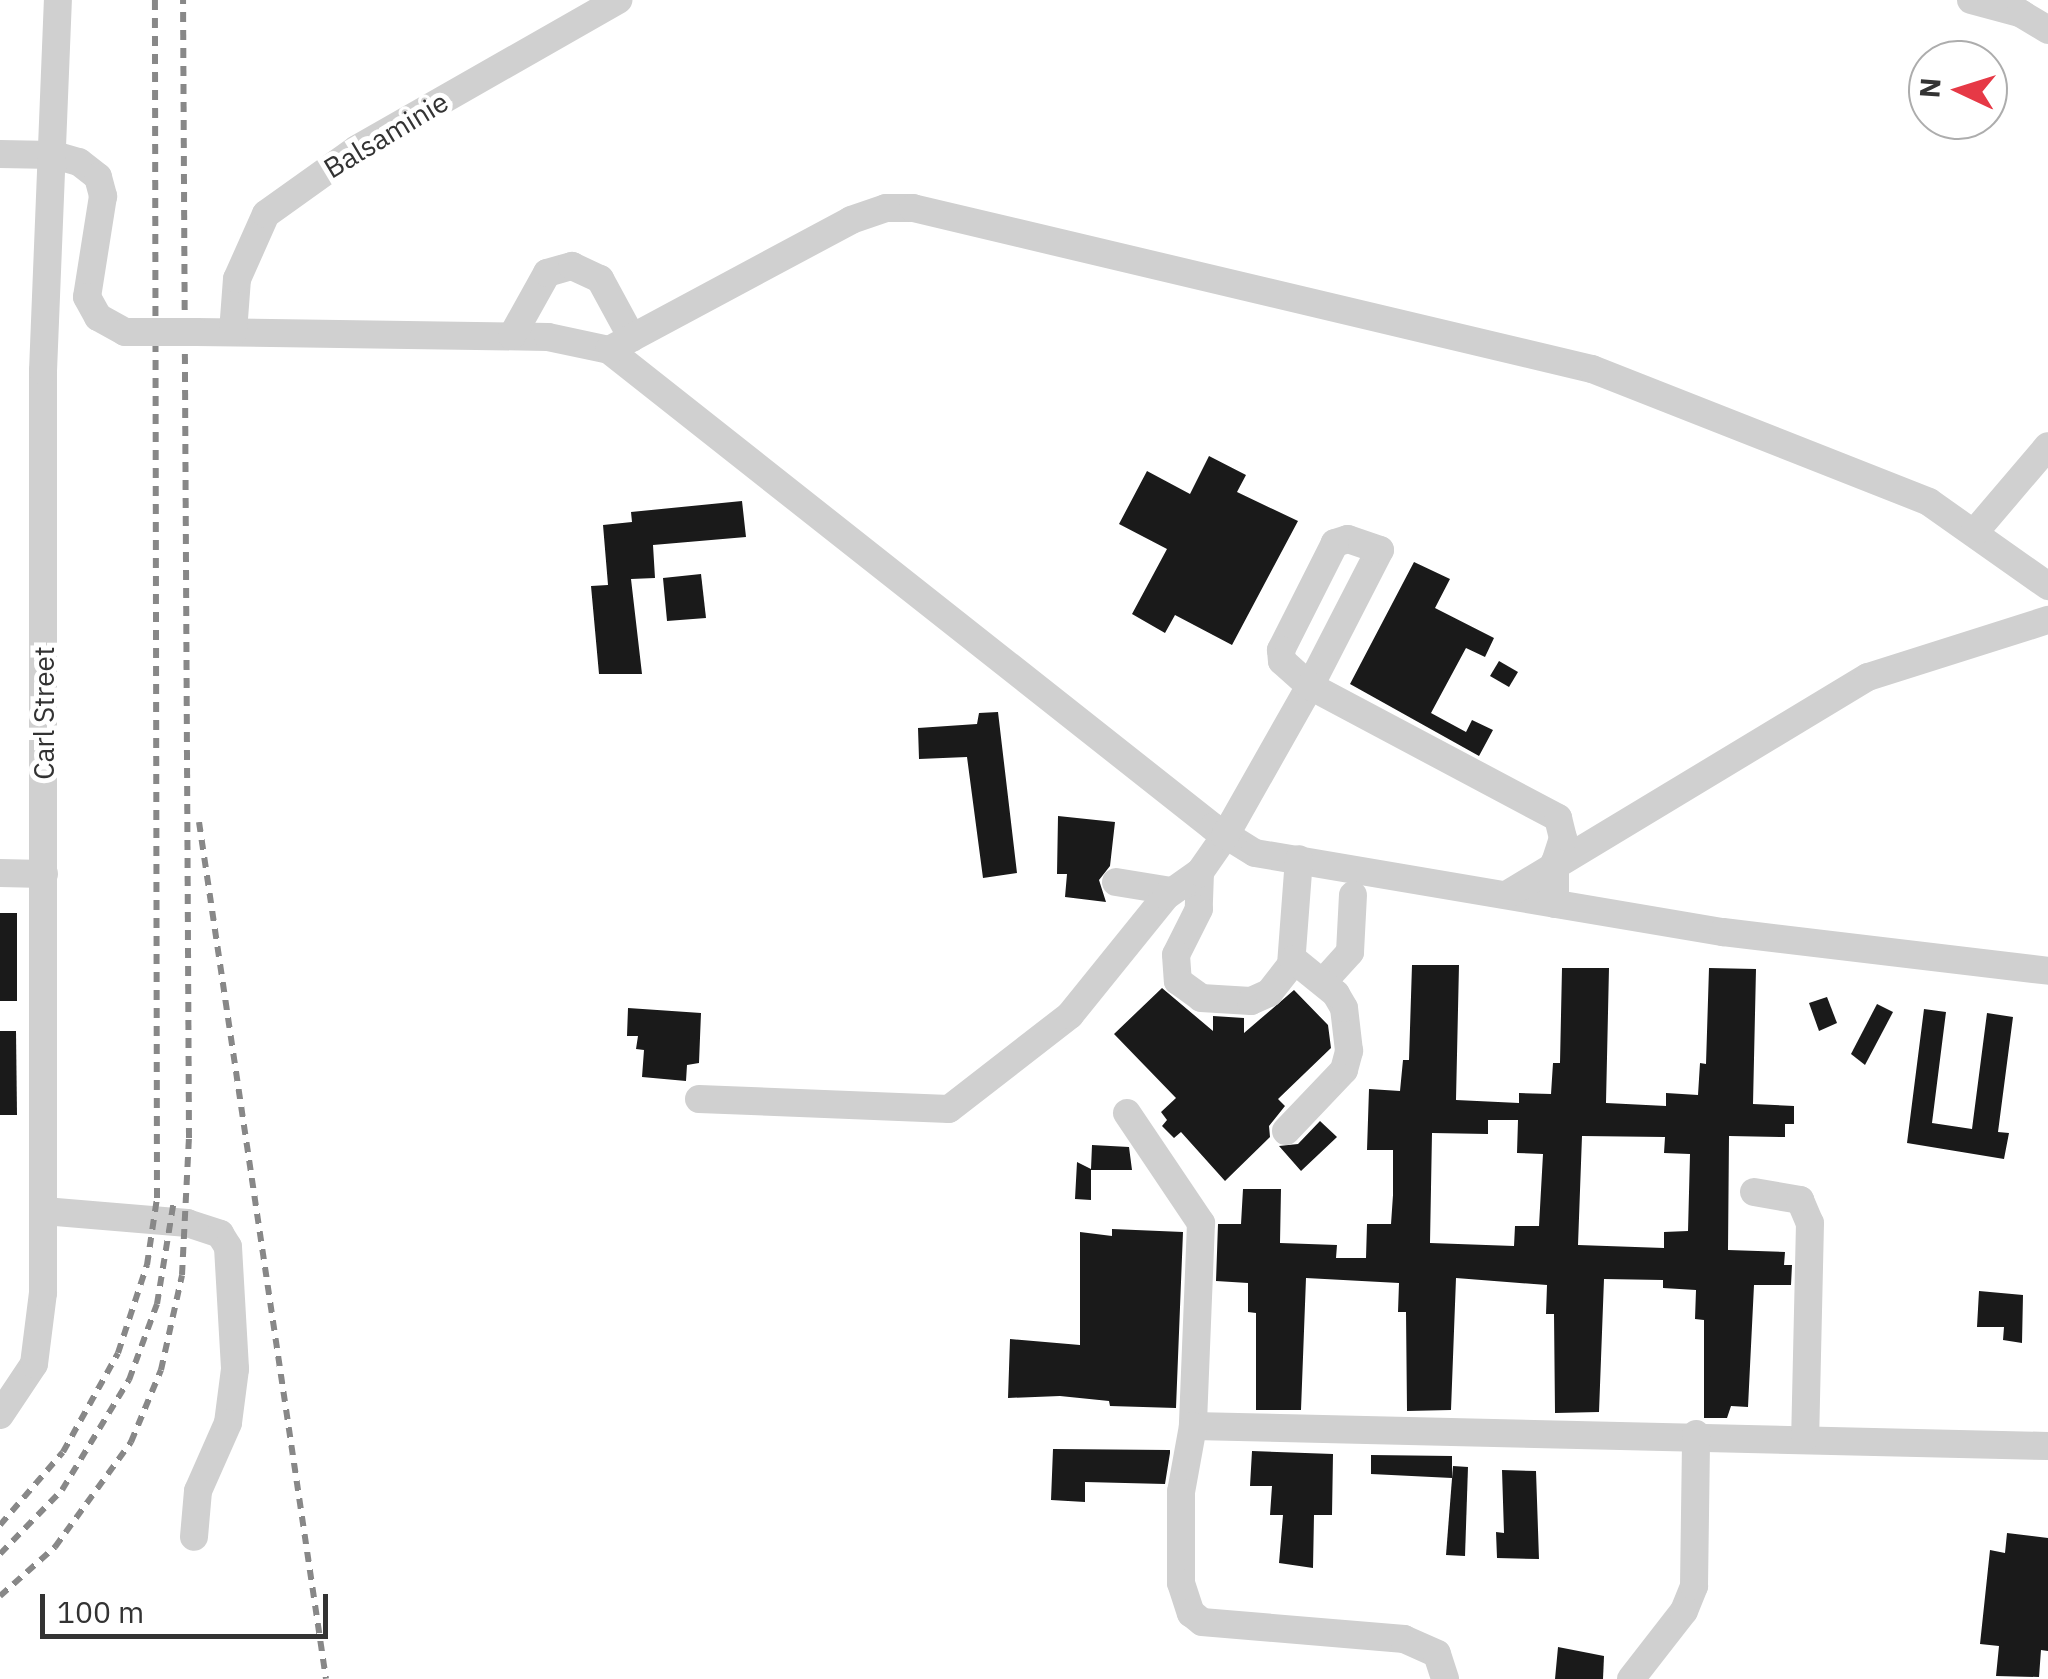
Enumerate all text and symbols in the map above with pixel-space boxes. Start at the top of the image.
north arrow [1908,40,2008,140]
text: N [1910,77,1949,99]
street label: Balsaminie [318,85,454,185]
street label: Carl Street [27,646,61,780]
scale bar [45,1574,332,1636]
text: 100 m [57,1592,144,1631]

